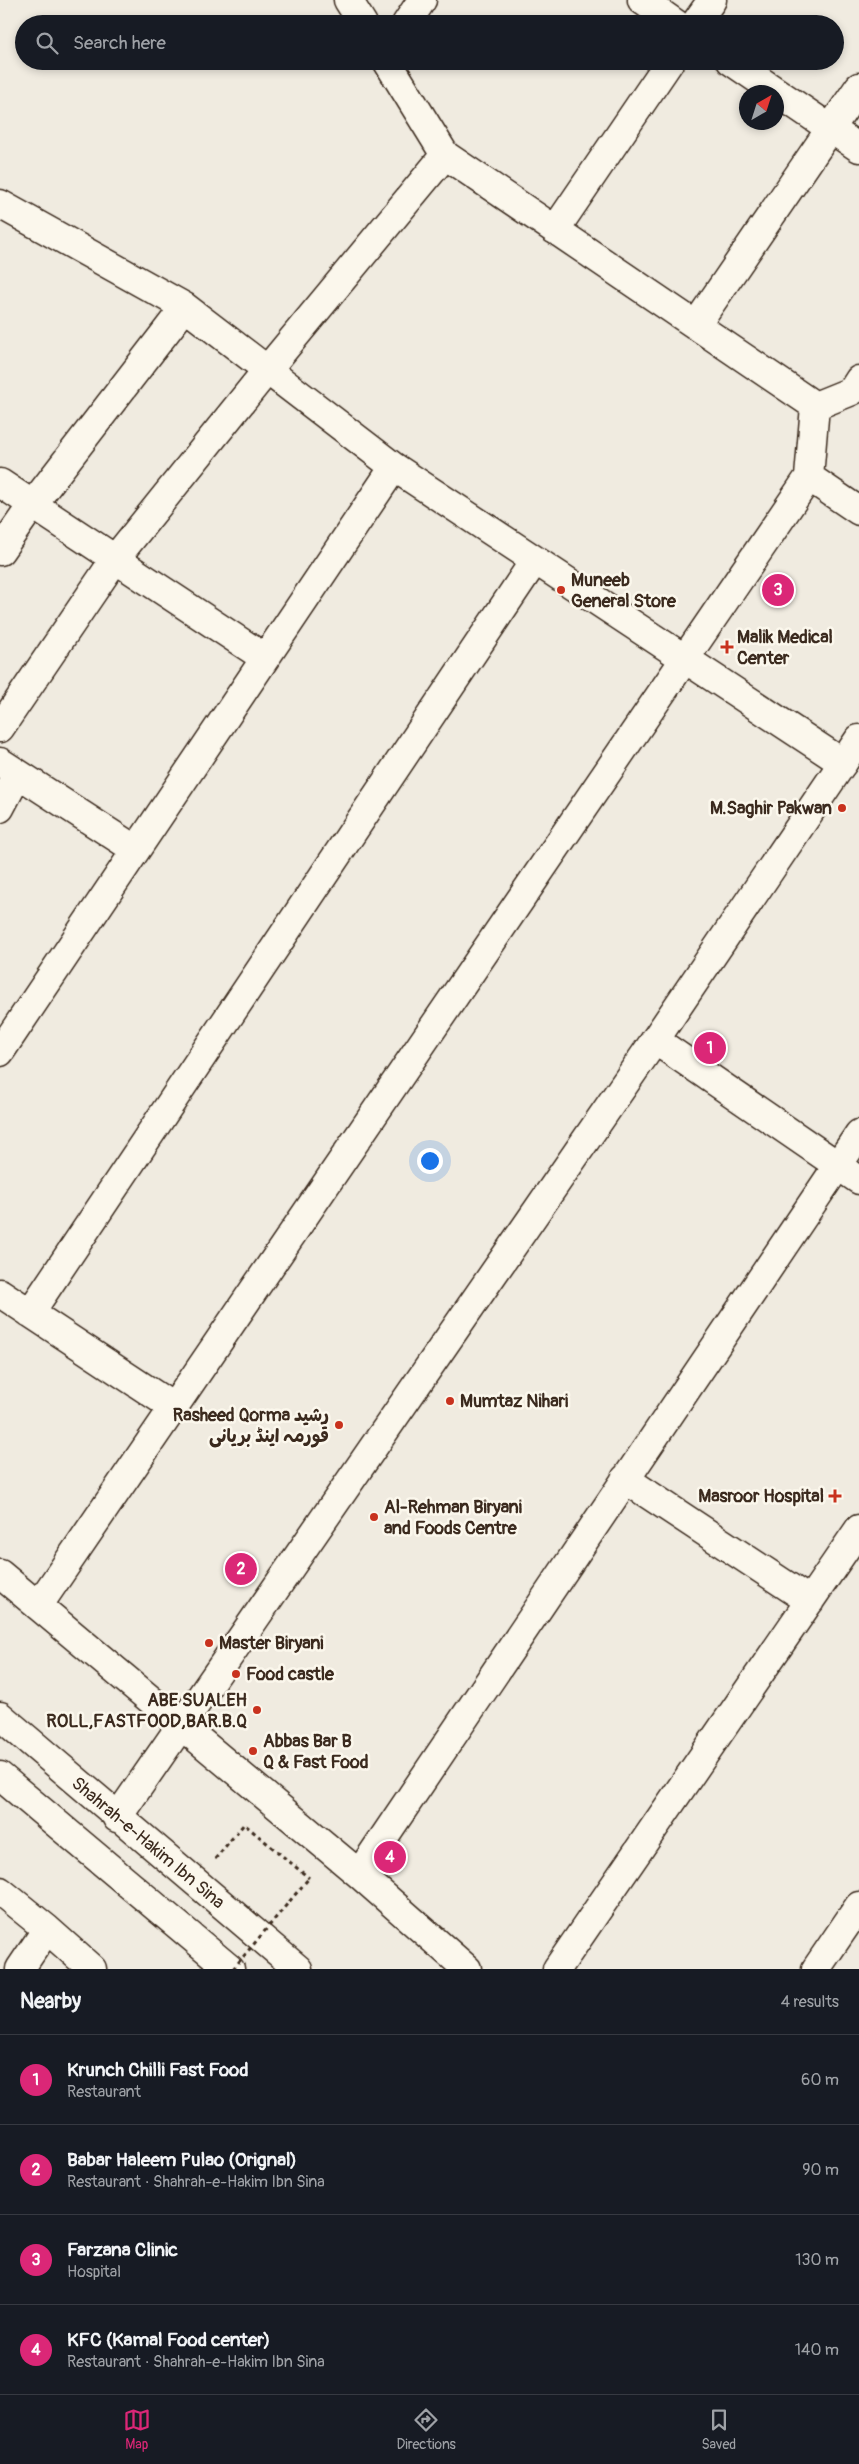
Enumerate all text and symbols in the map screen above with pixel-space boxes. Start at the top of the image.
search box [15,15,844,70]
icon: search [33,29,61,57]
text: Search here [73,31,166,55]
north arrow [739,85,784,130]
place label: Muneeb General Store [571,569,677,613]
pin: 3 [762,571,794,609]
marker: Muneeb General Store [555,584,567,596]
place label: Malik Medical Center [737,626,833,670]
marker: Malik Medical Center [721,641,733,653]
place label: M.Saghir Pakwan [710,797,832,820]
marker: M.Saghir Pakwan [836,802,848,814]
pin: 1 [694,1029,726,1067]
your location [417,1148,443,1174]
place label: Mumtaz Nihari [460,1390,568,1413]
marker: Mumtaz Nihari [444,1395,456,1407]
place label: Rasheed Qorma رشید قورمہ اینڈ بریانی [173,1404,329,1448]
marker: Rasheed Qorma رشید قورمہ اینڈ بریانی [333,1419,345,1431]
place label: Masroor Hospital [698,1485,824,1508]
marker: Masroor Hospital [828,1489,842,1503]
place label: Al-Rehman Biryani and Foods Centre [384,1496,522,1540]
marker: Al-Rehman Biryani and Foods Centre [368,1511,380,1523]
pin: 2 [225,1550,257,1588]
place label: Master Biryani [219,1632,324,1655]
marker: Master Biryani [203,1637,215,1649]
place label: Food castle [246,1663,335,1686]
marker: Food castle [230,1668,242,1680]
place label: ABE SUALEH ROLL,FASTFOOD,BAR.B.Q [46,1689,247,1733]
marker: ABE SUALEH ROLL,FASTFOOD,BAR.B.Q [251,1704,263,1716]
place label: Abbas Bar B Q & Fast Food [263,1730,369,1774]
marker: Abbas Bar B Q & Fast Food [247,1745,259,1757]
street label: Shahrah-e-Hakim Ibn Sina [67,1772,229,1914]
pin: 4 [374,1838,406,1876]
text: Nearby [20,1988,81,2015]
text: 4 results [781,1992,839,2012]
text: Krunch Chilli Fast Food [67,2058,249,2082]
text: 1 [33,2070,39,2090]
text: 60 m [801,2070,839,2090]
text: Restaurant [67,2082,141,2102]
text: Babar Haleem Pulao (Orignal) [67,2148,297,2172]
text: 2 [32,2160,40,2180]
text: 90 m [802,2160,839,2180]
text: Restaurant · Shahrah-e-Hakim Ibn Sina [67,2172,325,2192]
text: Farzana Clinic [67,2238,178,2262]
text: 3 [32,2250,40,2270]
text: 130 m [795,2250,839,2270]
text: Hospital [67,2262,121,2282]
text: KFC (Kamal Food center) [67,2328,270,2352]
text: 4 [31,2340,41,2360]
text: 140 m [795,2340,839,2360]
text: Restaurant · Shahrah-e-Hakim Ibn Sina [67,2352,325,2372]
tab: Map [123,2406,151,2453]
tab: Directions [396,2406,456,2453]
tab: Saved [701,2406,736,2453]

